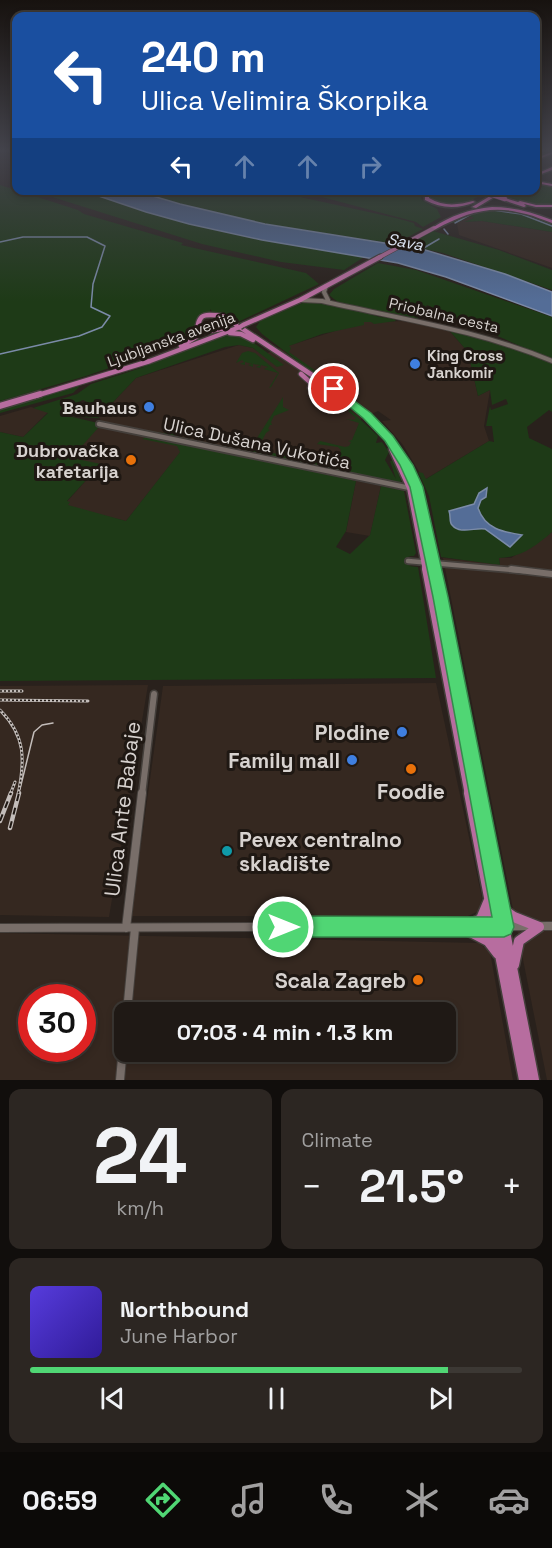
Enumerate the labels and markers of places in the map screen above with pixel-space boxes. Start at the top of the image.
place label: King Cross Jankomir [427,346,503,382]
marker: King Cross Jankomir [408,357,422,371]
pin [308,363,359,414]
place label: Bauhaus [62,396,137,419]
marker: Bauhaus [142,400,156,414]
place label: Dubrovačka kafetarija [16,439,120,483]
marker: Dubrovačka kafetarija [124,453,138,467]
place label: Plodine [315,719,390,746]
marker: Plodine [395,725,409,739]
place label: Family mall [228,747,340,774]
marker: Family mall [345,753,359,767]
marker: Foodie [404,762,418,776]
place label: Foodie [377,778,445,805]
place label: Pevex centralno skladište [239,826,402,877]
marker: Pevex centralno skladište [220,844,234,858]
place label: Scala Zagreb [275,967,406,994]
marker: Scala Zagreb [411,973,425,987]

